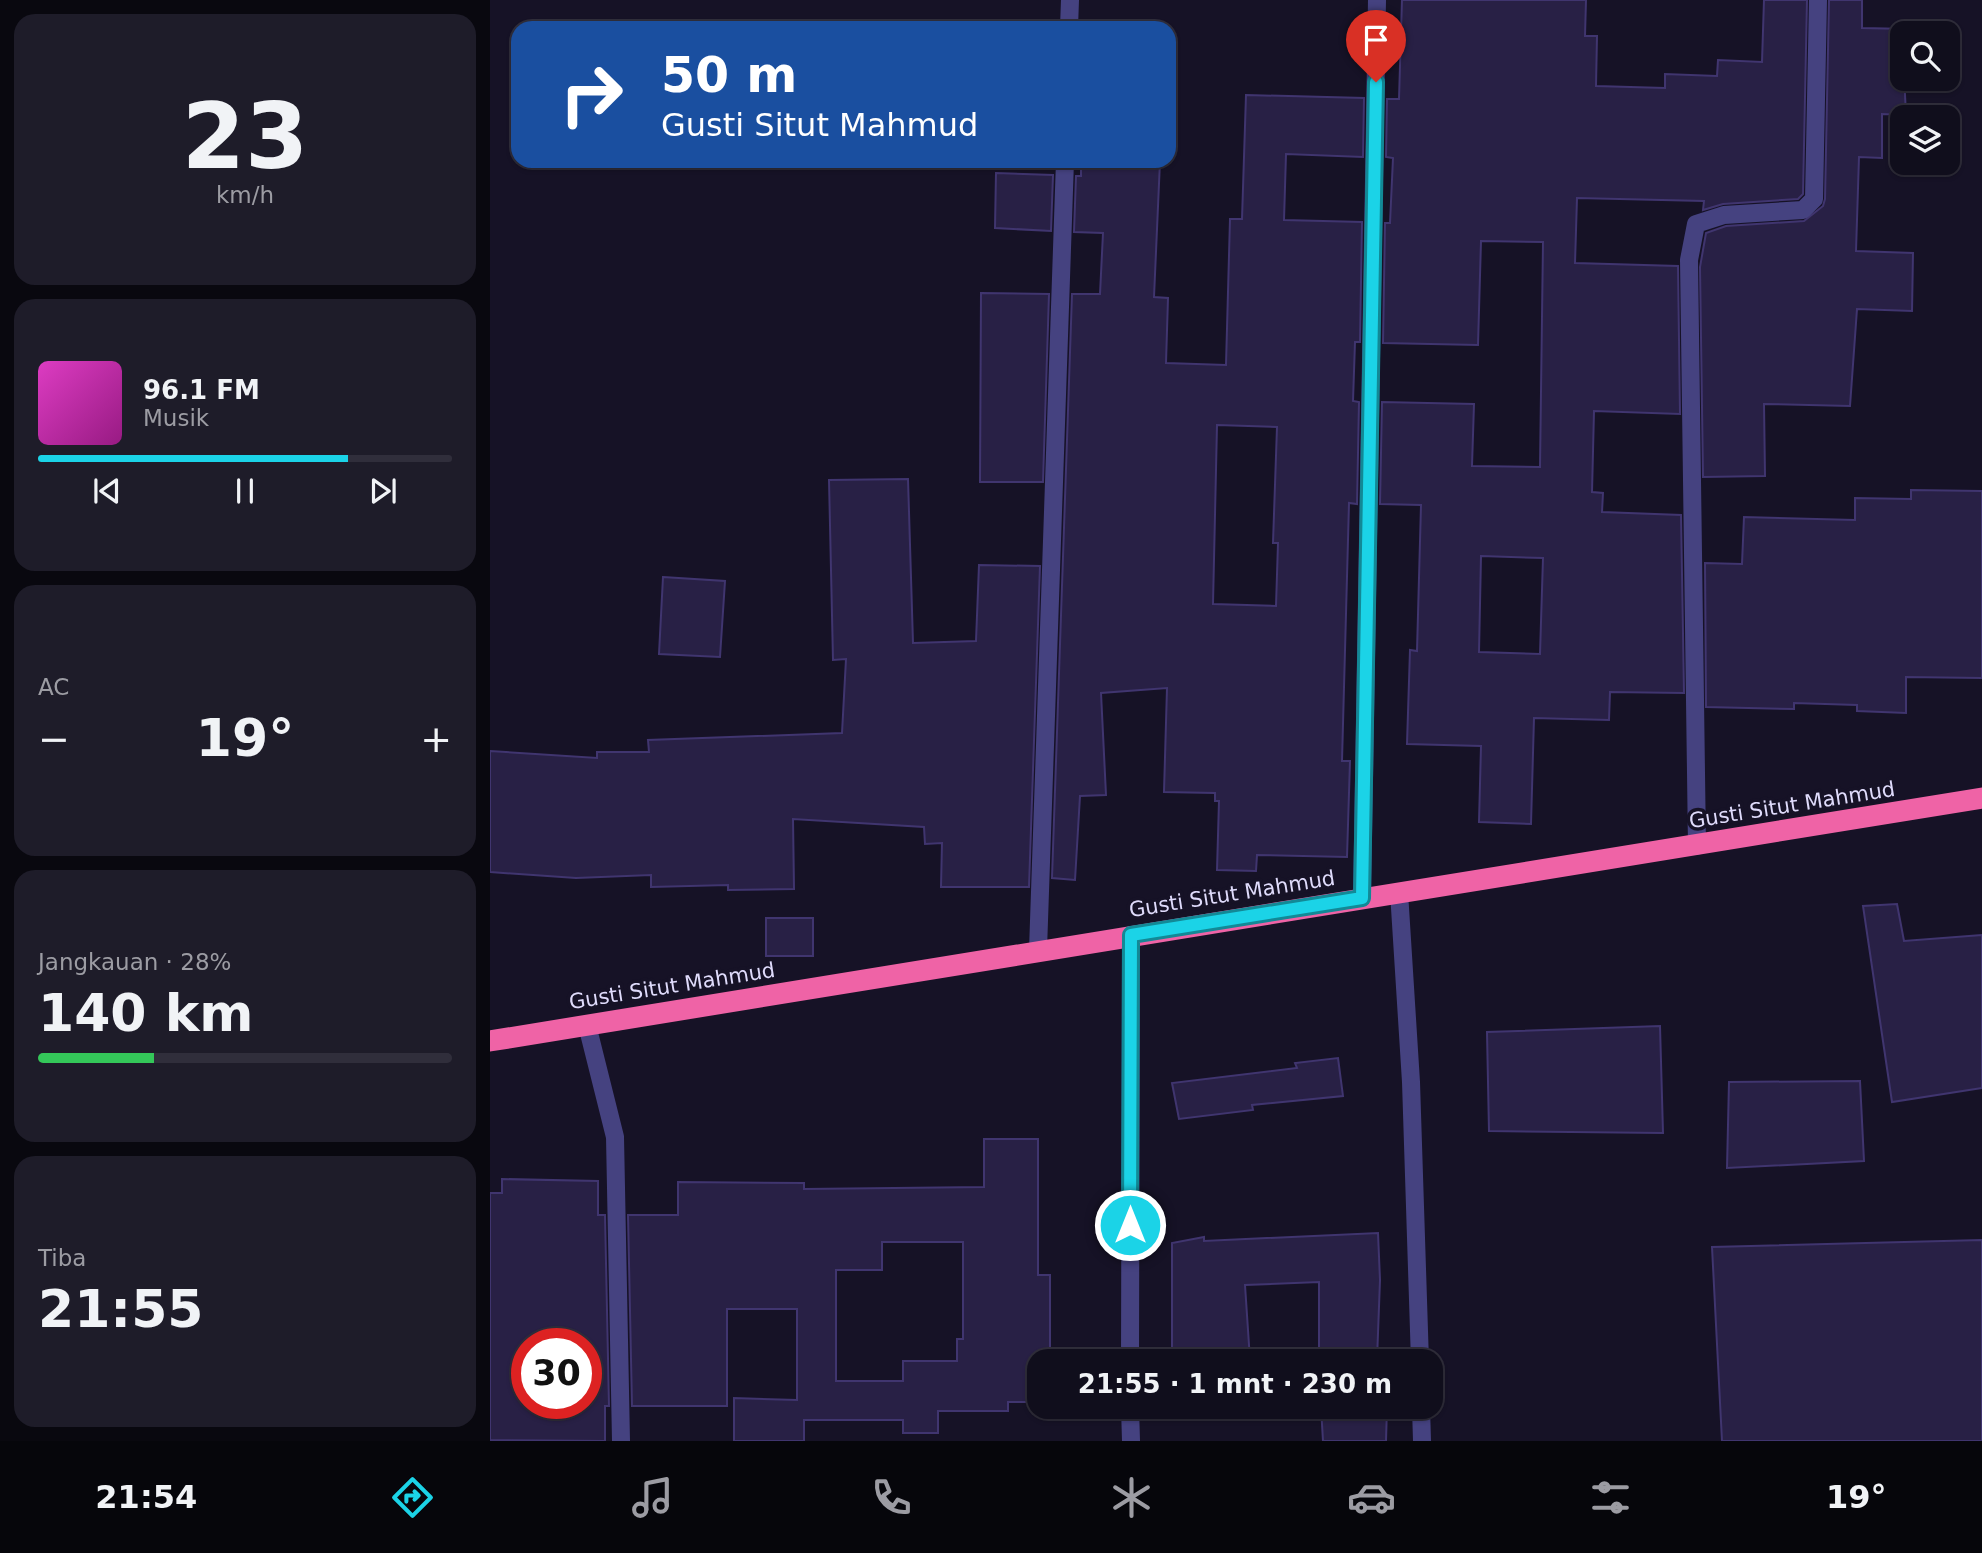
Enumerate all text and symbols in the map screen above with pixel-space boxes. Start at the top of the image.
pin [1346,10,1406,82]
icon: arrive [1357,21,1395,59]
map controls [1890,21,1960,175]
button: search [1890,21,1960,91]
text: 50 m [661,47,797,104]
icon: right [546,49,637,140]
text: 23 [182,84,308,189]
button: layers [1890,105,1960,175]
text: Gusti Situt Mahmud [661,106,978,144]
text: km/h [216,182,274,208]
text: 96.1 FM [143,375,260,405]
text: Musik [143,405,209,431]
icon: previous [88,472,126,510]
icon: pause [226,472,264,510]
icon: next [364,472,402,510]
text: AC [38,674,69,700]
text: 19° [196,708,294,768]
text: − [38,717,70,761]
text: + [420,717,452,761]
street label: Gusti Situt Mahmud [1687,777,1897,833]
street label: Gusti Situt Mahmud [1127,866,1337,922]
text: Jangkauan · 28% [38,949,231,975]
street label: Gusti Situt Mahmud [567,958,777,1014]
text: 140 km [38,983,253,1043]
position arrow [1093,1188,1167,1262]
text: Tiba [38,1245,86,1271]
text: 21:55 [38,1279,204,1339]
speed limit sign: 30 [511,1328,602,1419]
text: 21:55 · 1 mnt · 230 m [1078,1369,1392,1399]
icon: directions [388,1473,437,1522]
icon: music [628,1473,677,1522]
icon: phone [867,1473,916,1522]
icon: climate [1107,1473,1156,1522]
icon: car [1347,1473,1396,1522]
icon: filters [1586,1473,1635,1522]
text: 21:54 [95,1478,197,1516]
text: 19° [1826,1478,1887,1516]

